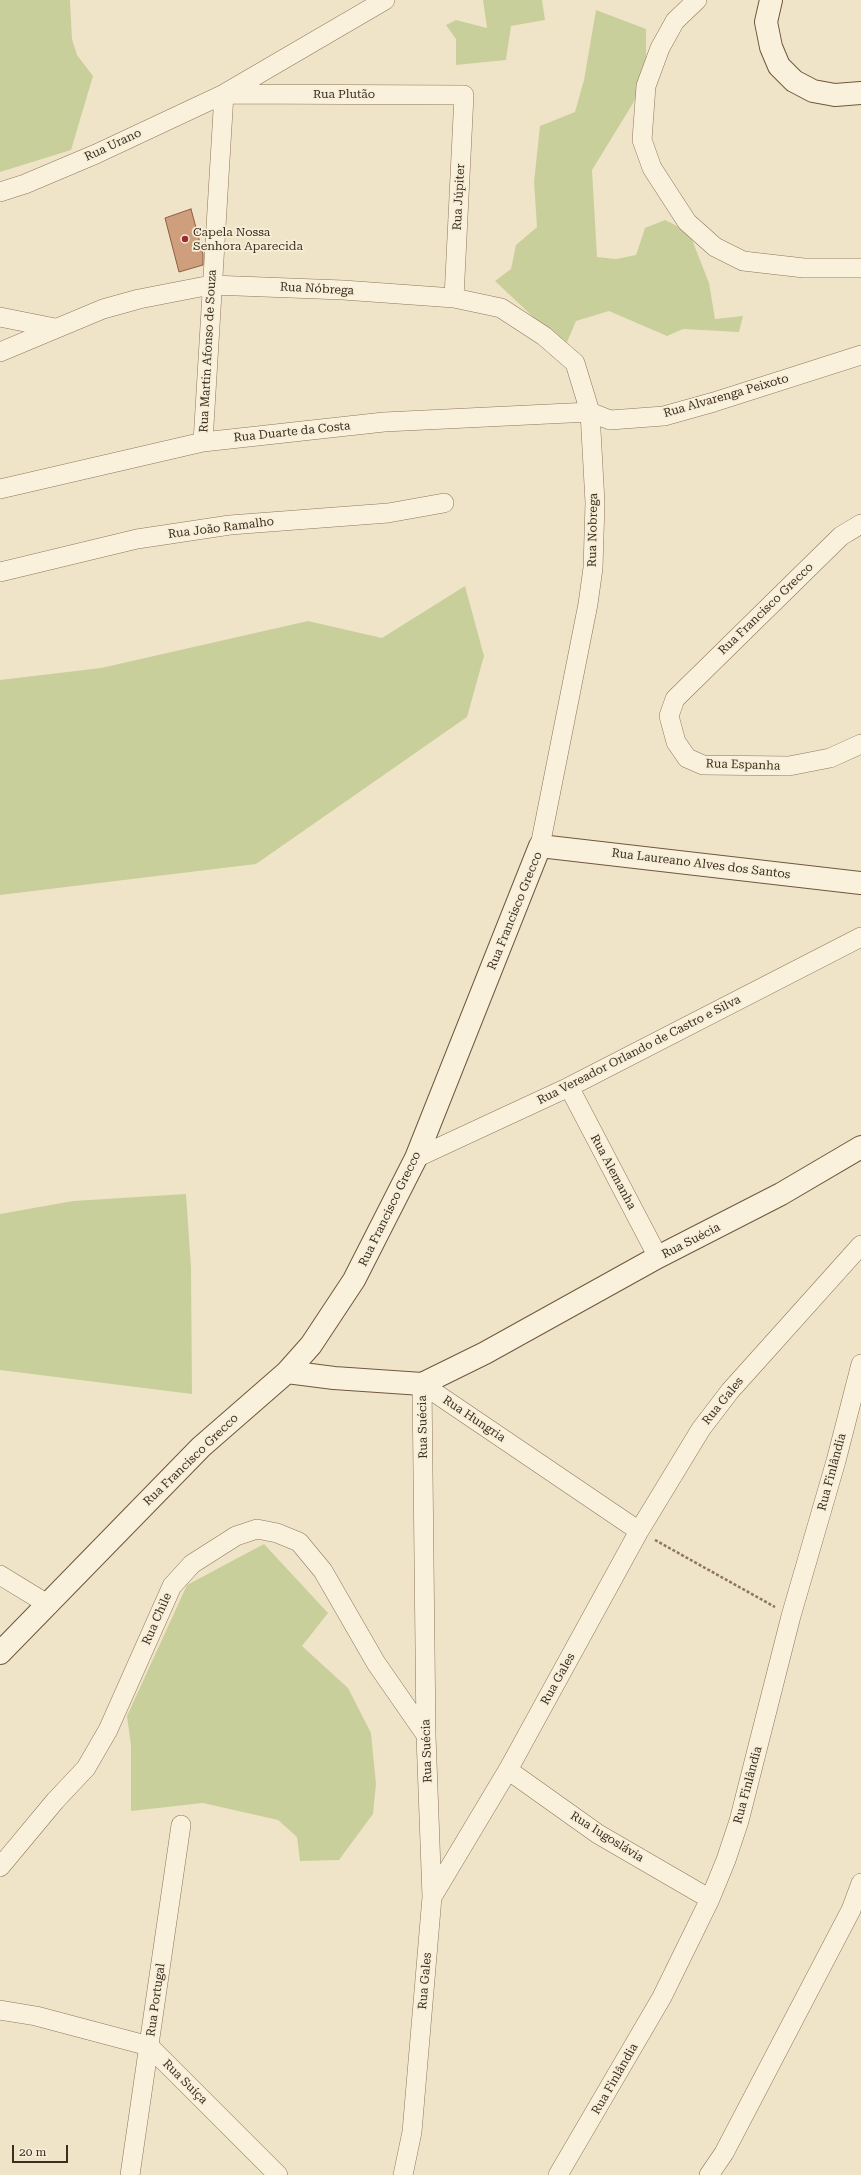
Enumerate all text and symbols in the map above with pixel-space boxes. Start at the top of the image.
street label: Rua Plutão [313,87,375,101]
street label: Rua Urano [82,126,144,164]
street label: Rua Júpiter [450,163,468,231]
place label: Capela Nossa Senhora Aparecida [193,225,303,253]
marker: Capela Nossa Senhora Aparecida [180,234,190,244]
street label: Rua Martin Afonso de Souza [197,269,219,433]
street label: Rua Nóbrega [280,280,354,298]
street label: Rua Alvarenga Peixoto [662,371,790,421]
street label: Rua Duarte da Costa [233,419,351,445]
street label: Rua Nobrega [585,493,601,567]
street label: Rua João Ramalho [167,514,275,542]
street label: Rua Francisco Grecco [716,560,816,658]
street label: Rua Espanha [705,757,781,773]
street label: Rua Laureano Alves dos Santos [611,846,791,882]
street label: Rua Francisco Grecco [485,850,545,972]
street label: Rua Vereador Orlando de Castro e Silva [535,992,743,1108]
street label: Rua Alemanha [587,1132,639,1212]
street label: Rua Francisco Grecco [356,1149,424,1269]
street label: Rua Suécia [659,1220,723,1262]
street label: Rua Gales [699,1374,747,1428]
street label: Rua Hungria [440,1393,508,1445]
street label: Rua Suécia [415,1395,431,1459]
street label: Rua Francisco Grecco [141,1411,241,1509]
street label: Rua Finlândia [815,1432,849,1512]
street label: Rua Chile [139,1591,175,1647]
street label: Rua Gales [538,1651,578,1707]
street label: Rua Suécia [419,1719,435,1783]
street label: Rua Finlândia [731,1745,765,1825]
street label: Rua Iugoslávia [568,1809,646,1865]
street label: Rua Gales [415,1952,435,2010]
street label: Rua Portugal [144,1962,168,2038]
street label: Rua Finlândia [589,2041,641,2117]
street label: Rua Suíça [160,2057,210,2107]
scale bar [14,2137,70,2163]
text: 20 m [19,2145,46,2159]

